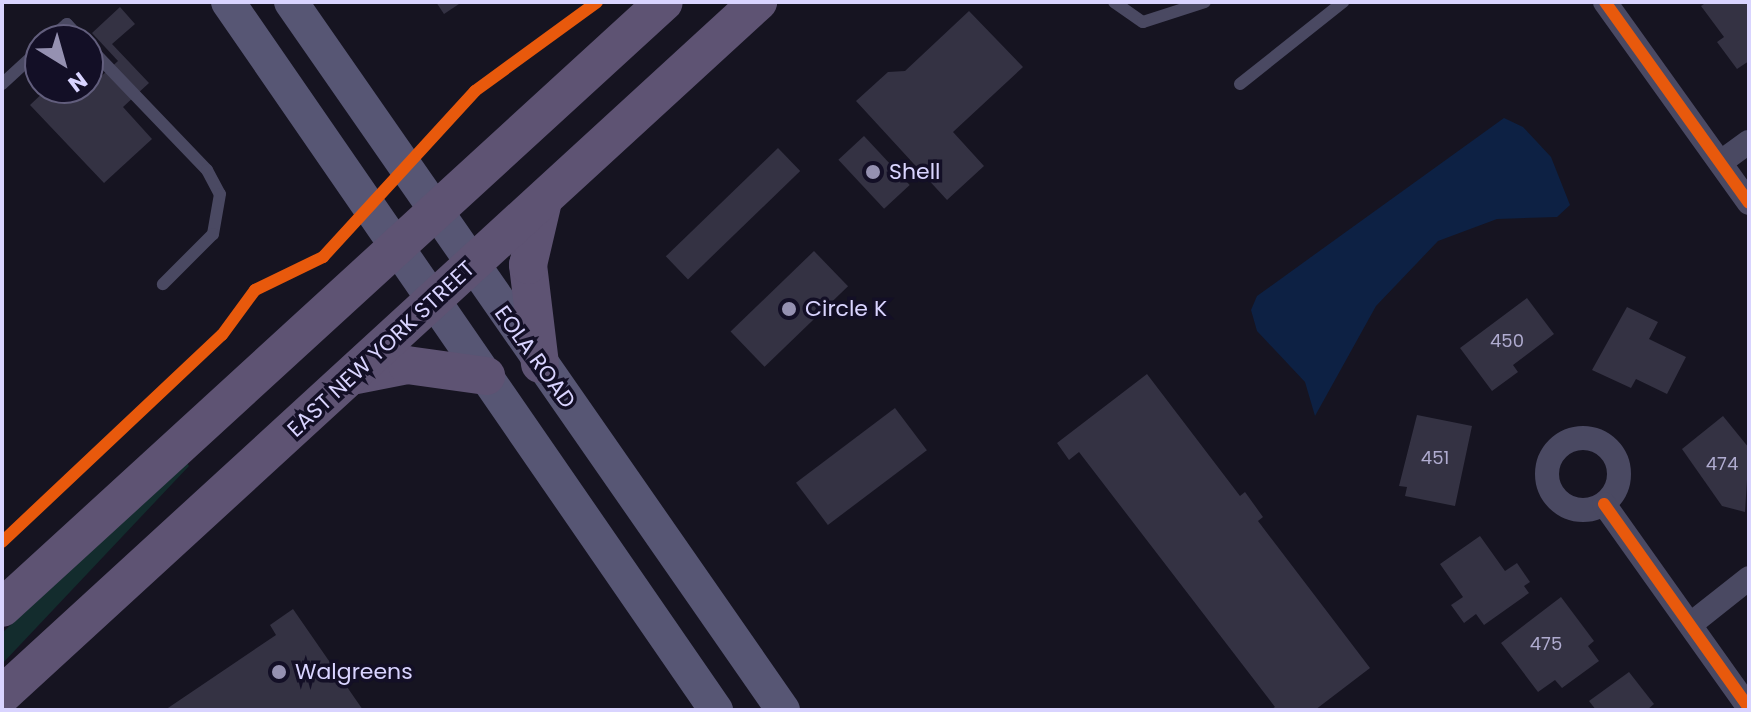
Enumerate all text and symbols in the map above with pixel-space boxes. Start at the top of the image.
north arrow [24,24,104,104]
text: N [62,65,93,99]
place label: Shell [889,159,940,185]
marker: Shell [864,163,882,181]
street label: EAST NEW YORK STREET [282,255,480,443]
place label: Circle K [805,296,887,322]
marker: Circle K [780,300,798,318]
street label: EOLA ROAD [489,301,581,413]
house number: 450 [1490,330,1524,352]
house number: 451 [1421,447,1449,469]
house number: 474 [1706,453,1738,475]
house number: 475 [1530,633,1562,655]
place label: Walgreens [295,659,413,685]
marker: Walgreens [270,663,288,681]

